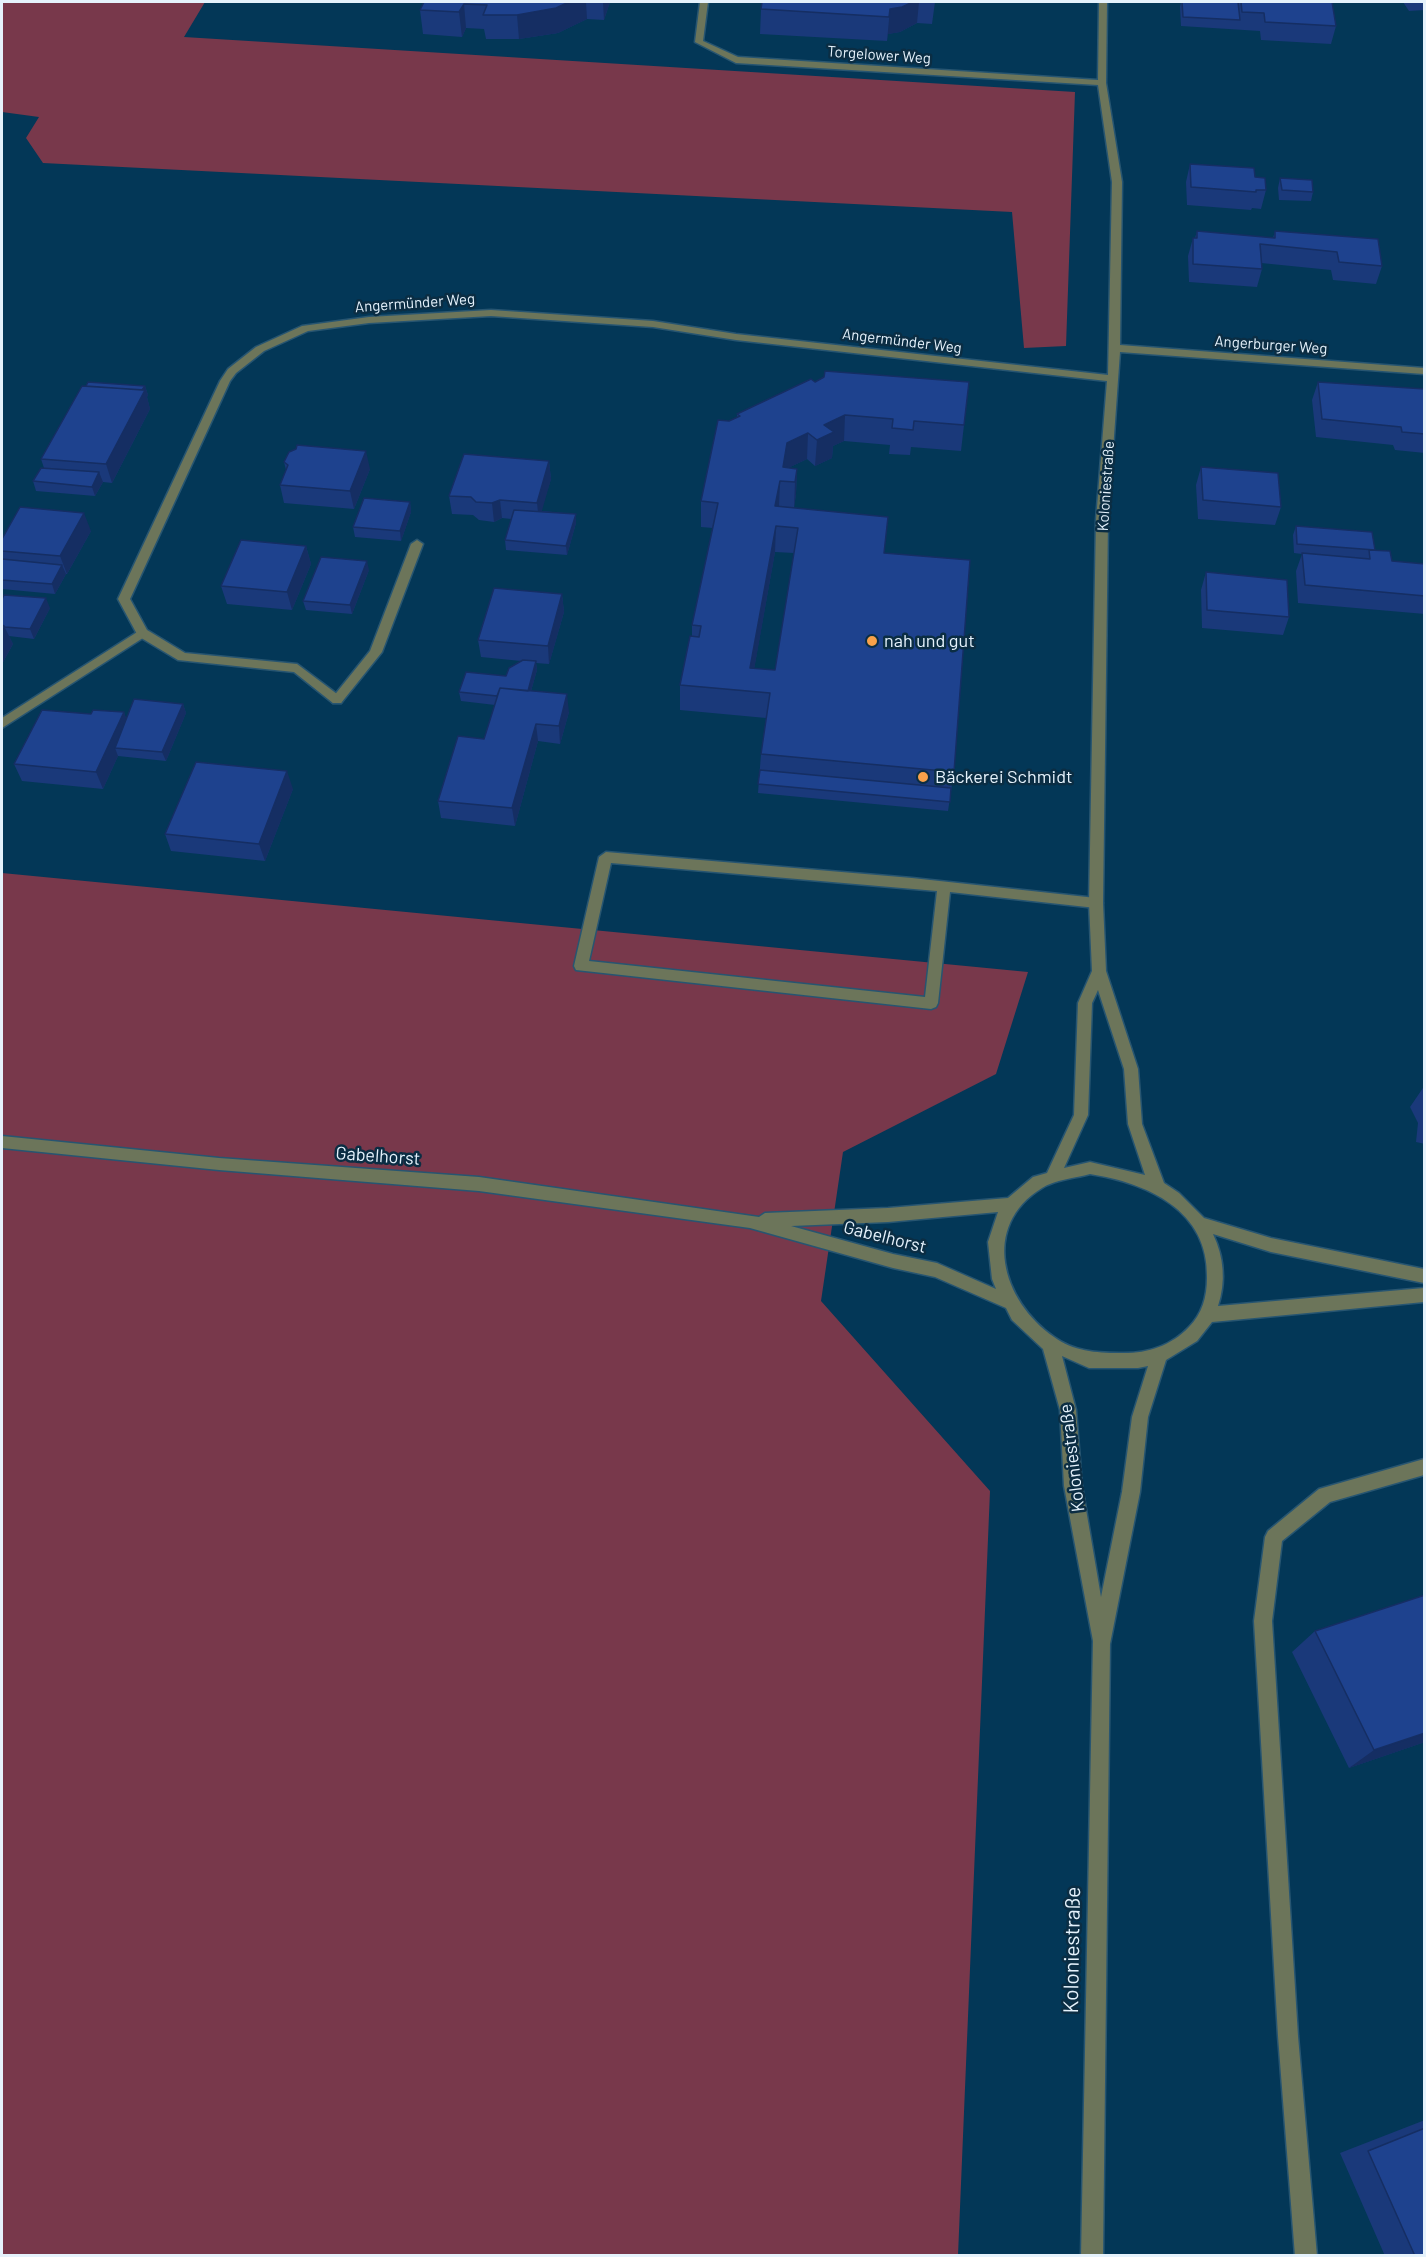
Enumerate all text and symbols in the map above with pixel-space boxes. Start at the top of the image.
street label: Torgelower Weg [827,42,931,68]
street label: Angermünder Weg [354,290,476,316]
street label: Angermünder Weg [841,325,963,357]
street label: Angerburger Weg [1214,332,1328,358]
street label: Koloniestraße [1094,440,1118,532]
place label: nah und gut [884,630,975,652]
marker: nah und gut [865,634,879,648]
place label: Bäckerei Schmidt [935,766,1073,788]
marker: Bäckerei Schmidt [916,770,930,784]
street label: Gabelhorst [335,1142,421,1170]
street label: Gabelhorst [841,1216,929,1258]
street label: Koloniestraße [1055,1403,1089,1513]
street label: Koloniestraße [1058,1886,1086,2014]

